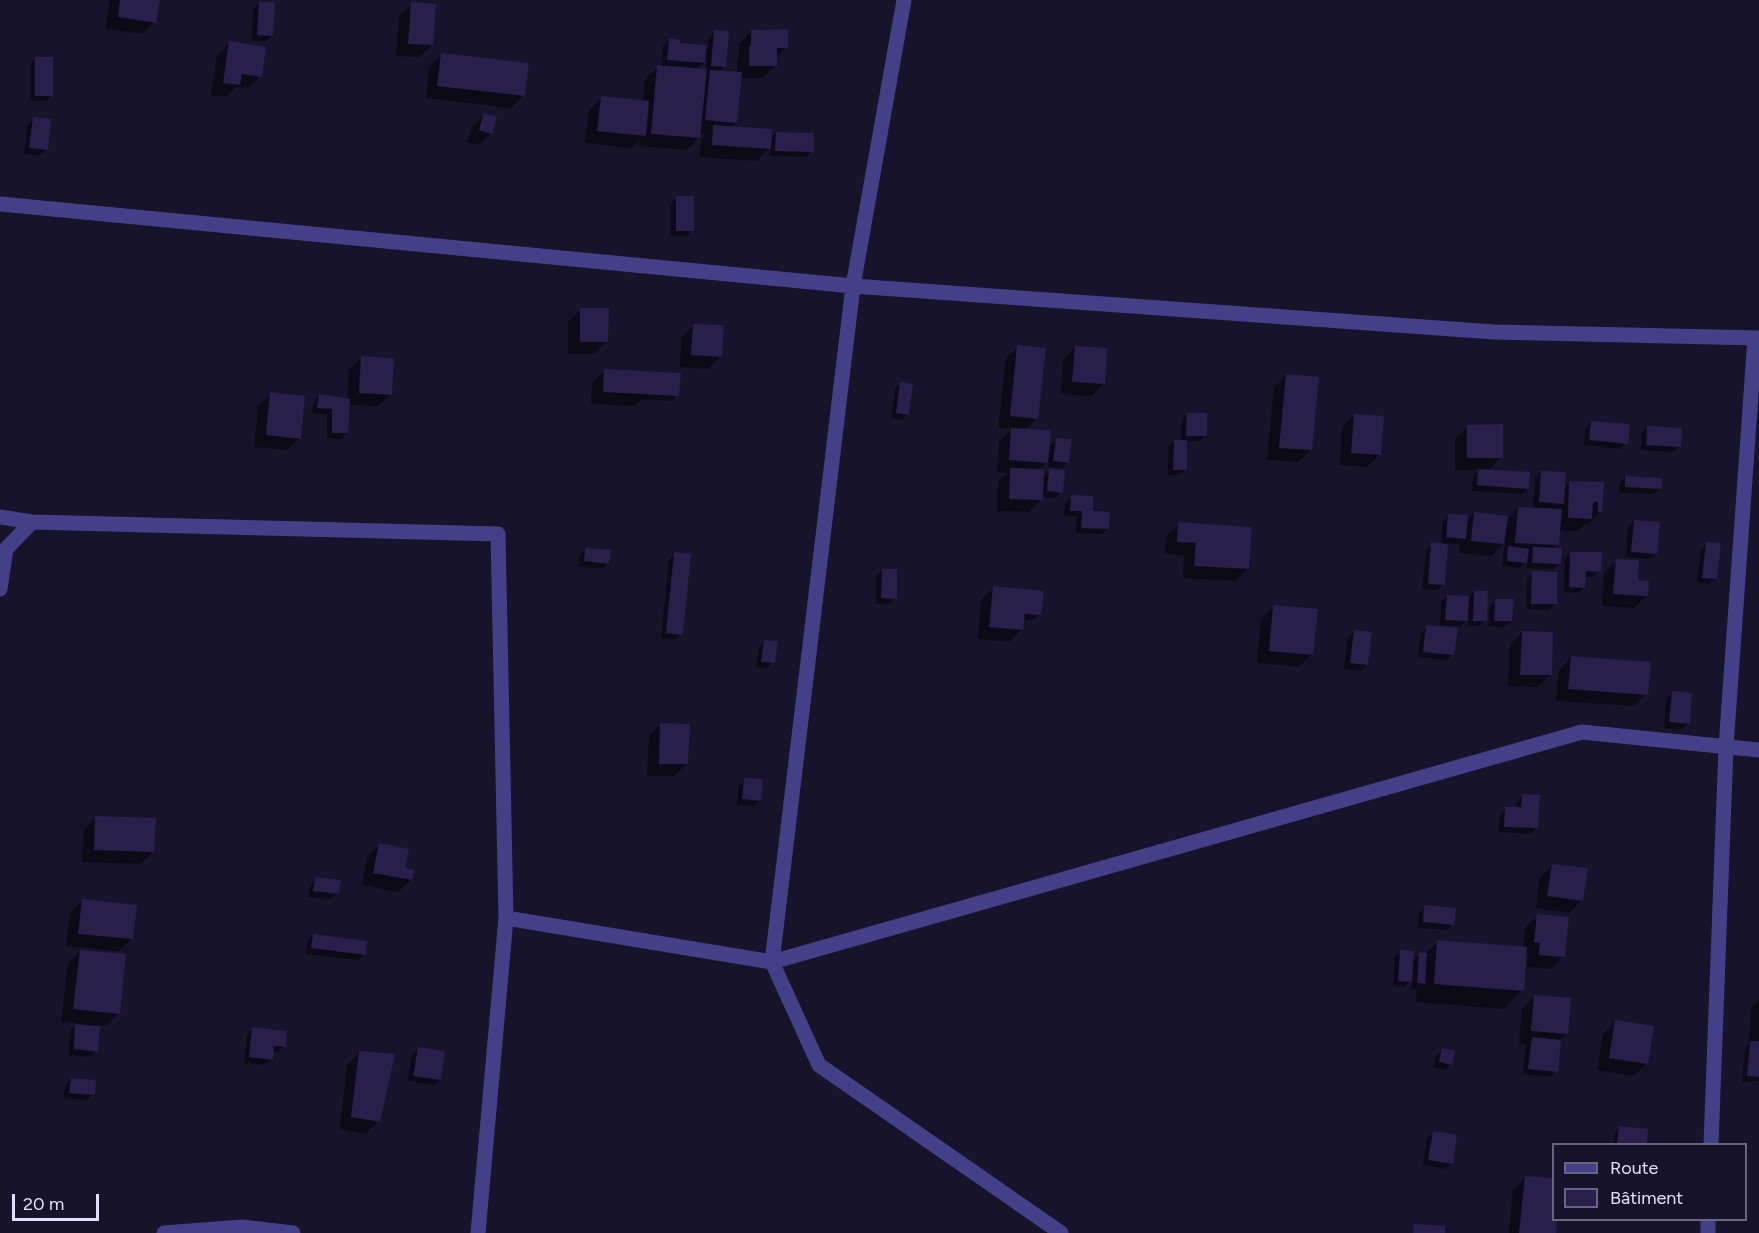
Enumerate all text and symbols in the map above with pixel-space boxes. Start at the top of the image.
legend [1552,1143,1747,1221]
text: Route [1610,1157,1658,1179]
scale bar [15,1182,102,1220]
text: Bâtiment [1610,1187,1683,1209]
text: 20 m [23,1193,64,1215]

